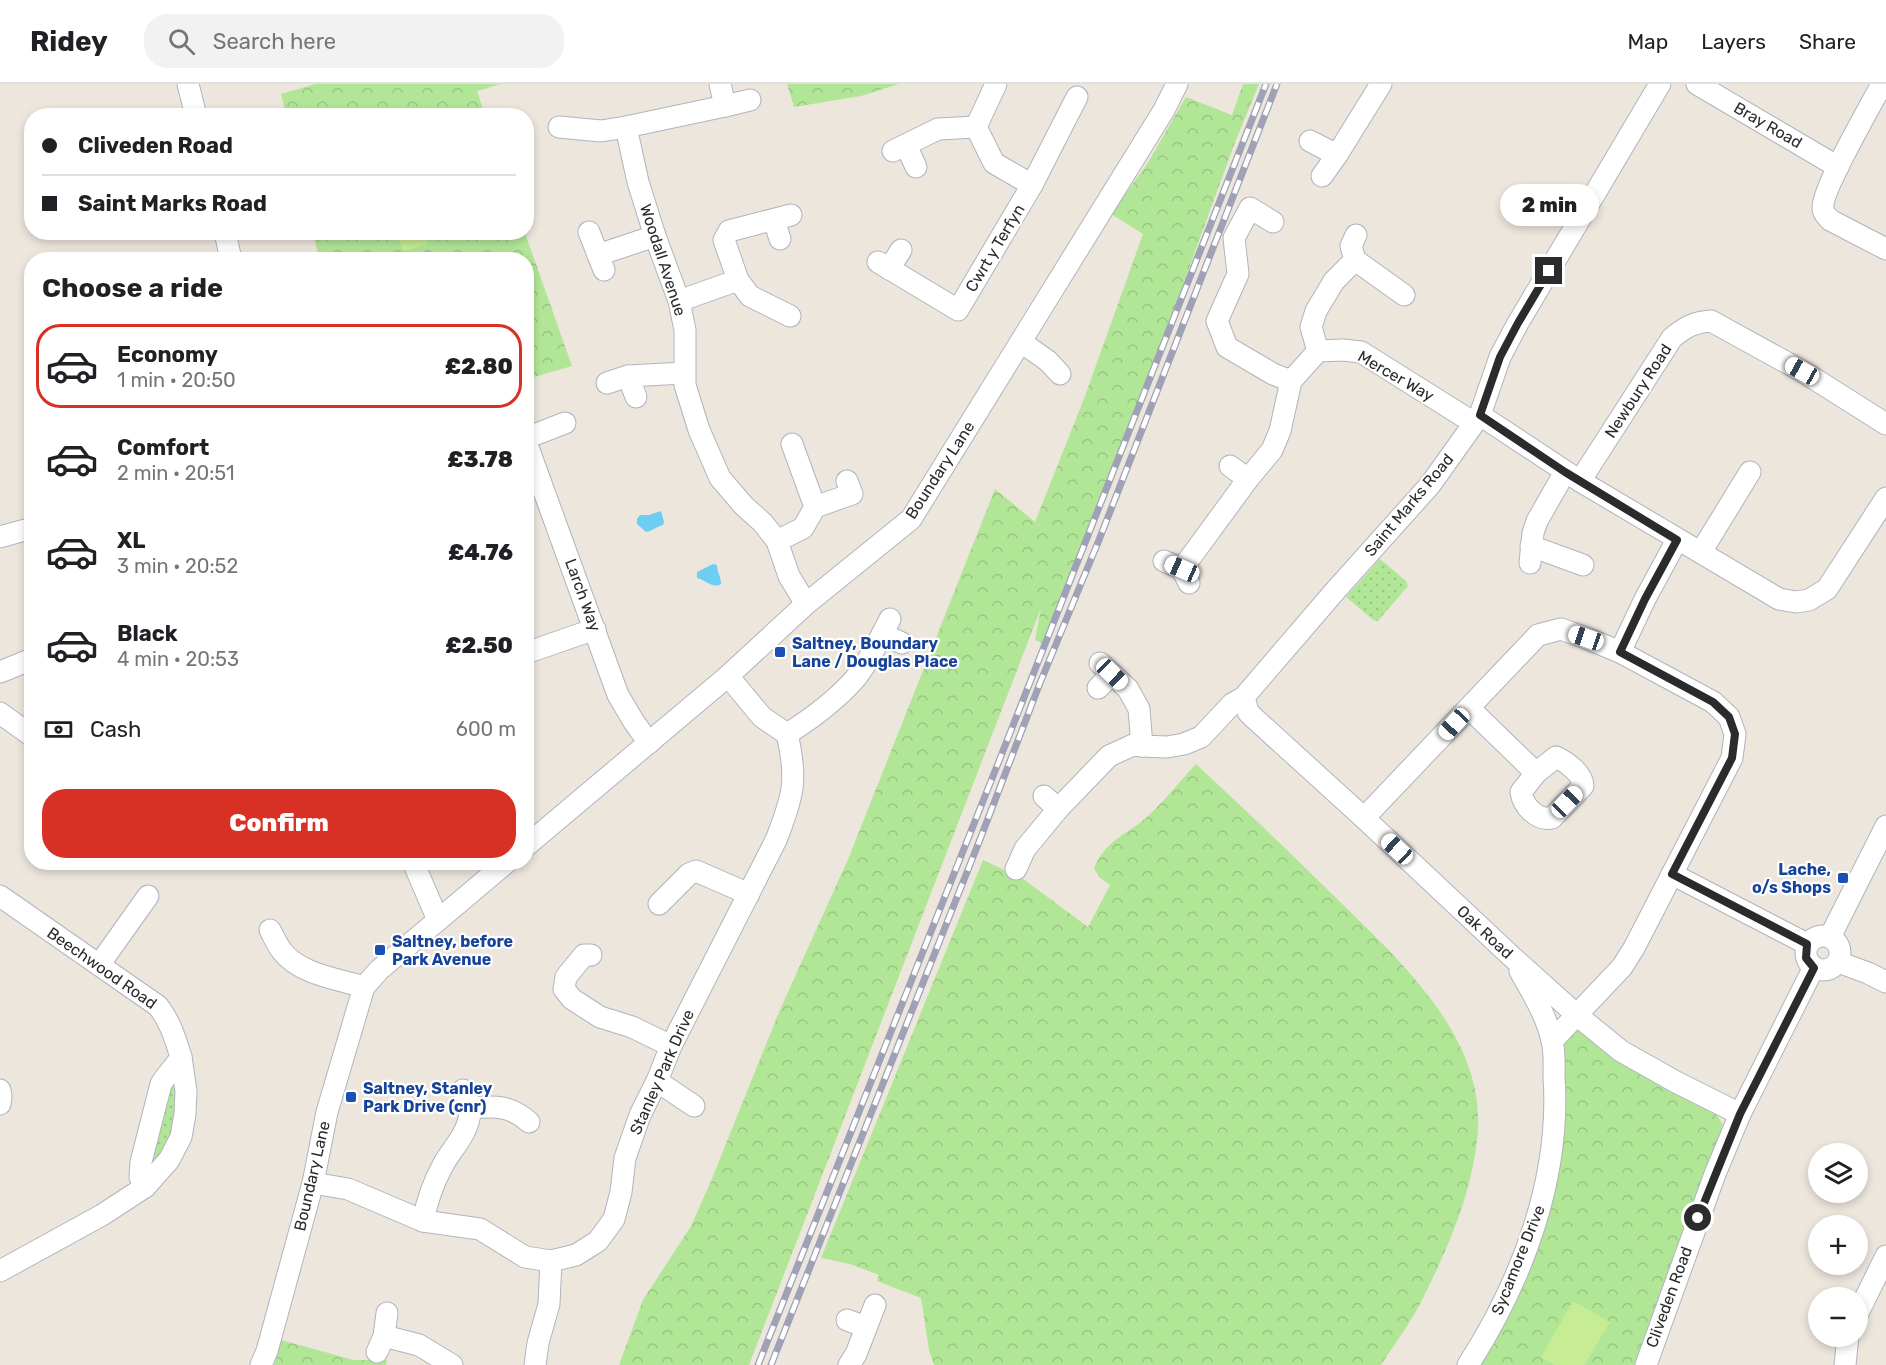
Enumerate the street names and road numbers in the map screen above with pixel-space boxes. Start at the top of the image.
street label: Bray Road [1731,98,1805,152]
street label: Cwrt y Terfyn [961,201,1029,295]
street label: Woodall Avenue [636,202,690,318]
street label: Newbury Road [1601,340,1675,442]
street label: Mercer Way [1355,347,1438,405]
street label: Boundary Lane [901,418,979,522]
street label: Saint Marks Road [1361,450,1457,560]
street label: Larch Way [561,556,605,634]
street label: Oak Road [1453,901,1517,963]
street label: Beechwood Road [44,923,160,1013]
street label: Stanley Park Drive [626,1006,698,1138]
street label: Boundary Lane [290,1119,334,1233]
street label: Sycamore Drive [1487,1202,1549,1318]
street label: Cliveden Road [1642,1244,1696,1350]

